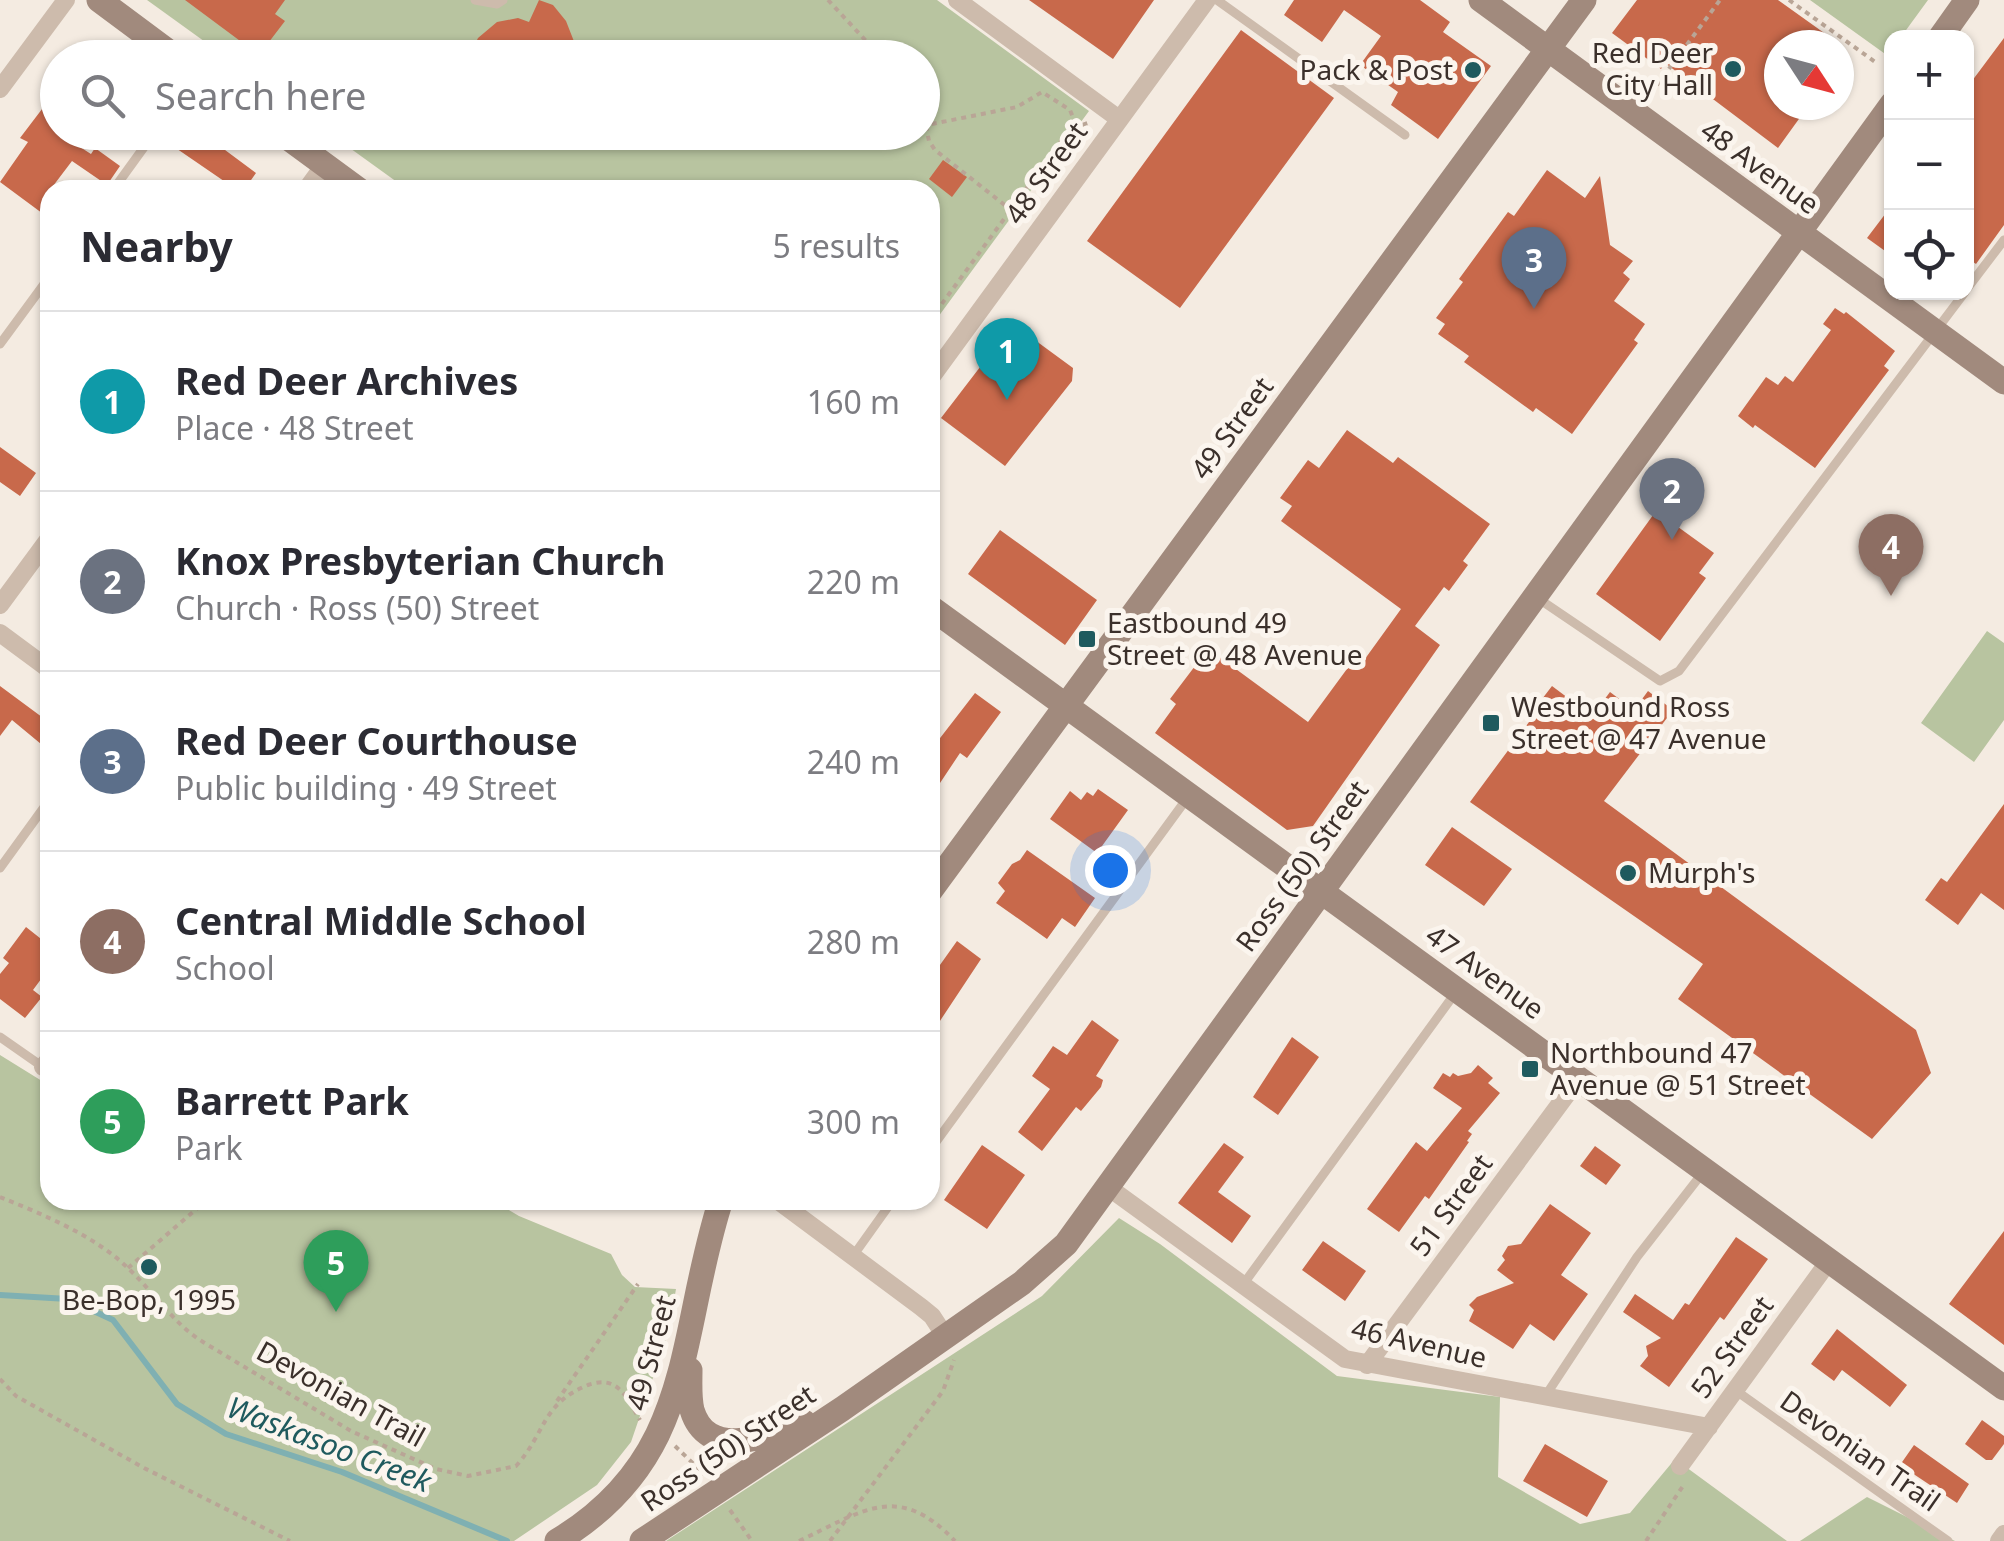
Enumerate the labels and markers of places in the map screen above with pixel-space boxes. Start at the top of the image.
place label: Red Deer City Hall [1592,33,1713,103]
place label: Pack & Post [1300,50,1453,88]
marker: Red Deer City Hall [1722,58,1744,80]
marker: Pack & Post [1462,59,1484,81]
pin: 3 [1502,226,1566,309]
pin: 1 [974,318,1040,400]
pin: 2 [1640,458,1704,540]
pin: 4 [1858,514,1924,596]
place label: Eastbound 49 Street @ 48 Avenue [1107,603,1363,673]
marker: Eastbound 49 Street @ 48 Avenue [1076,628,1098,650]
place label: Westbound Ross Street @ 47 Avenue [1511,687,1767,757]
marker: Westbound Ross Street @ 47 Avenue [1480,712,1502,734]
place label: Murph's [1648,853,1755,891]
marker: Murph's [1617,862,1639,884]
place label: Northbound 47 Avenue @ 51 Street [1550,1033,1806,1103]
marker: Northbound 47 Avenue @ 51 Street [1519,1058,1541,1080]
pin: 5 [304,1230,368,1312]
marker: Be-Bop, 1995 [138,1256,160,1278]
place label: Be-Bop, 1995 [62,1280,236,1318]

